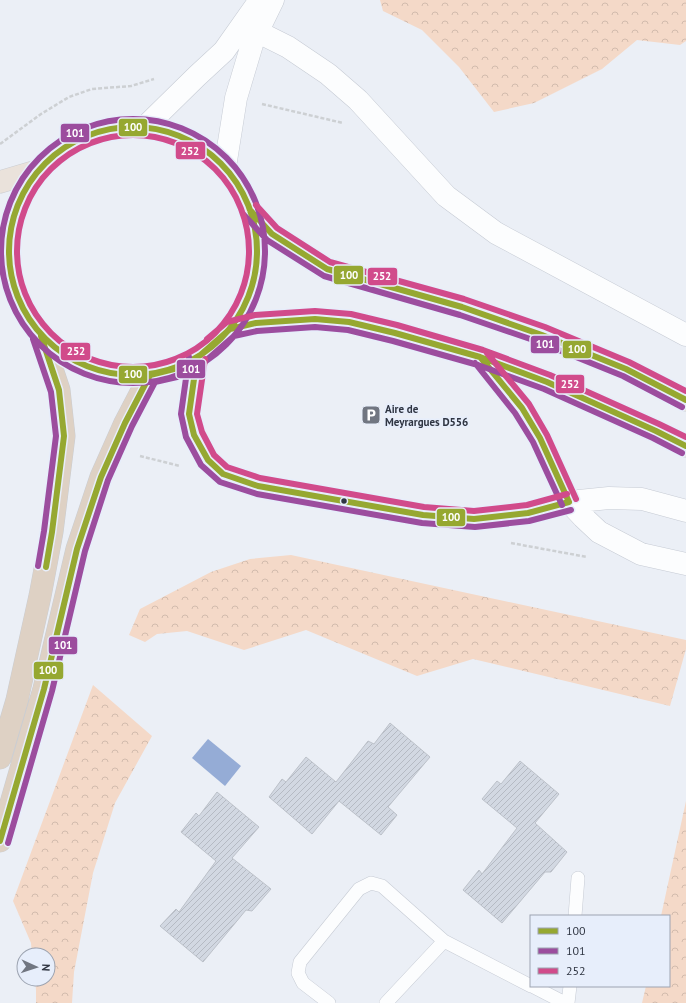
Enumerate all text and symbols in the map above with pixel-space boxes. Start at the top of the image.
line badge: 100 [118,118,148,137]
text: 100 [124,120,142,134]
line badge: 101 [60,123,90,143]
text: 101 [66,126,84,140]
line badge: 252 [175,141,206,160]
text: 252 [181,144,199,158]
line badge: 100 [333,265,364,285]
line badge: 252 [367,267,398,286]
text: 100 [340,268,358,282]
text: 252 [373,269,391,283]
line badge: 101 [530,335,560,354]
text: 101 [536,337,554,351]
line badge: 100 [562,340,592,359]
line badge: 252 [60,342,91,361]
text: 100 [568,342,586,356]
text: 252 [67,344,85,358]
line badge: 101 [176,359,206,379]
text: 101 [182,362,200,376]
line badge: 100 [118,365,148,384]
text: 100 [124,367,142,381]
line badge: 252 [555,374,585,394]
text: 252 [561,377,579,391]
place label: Aire de Meyrargues D556 [385,402,468,429]
parking icon: Aire de Meyrargues D556 [360,404,382,426]
unlabelled marker [339,496,349,506]
line badge: 100 [436,508,466,527]
text: 100 [442,510,460,524]
line badge: 101 [48,636,78,655]
text: 101 [54,638,72,652]
line badge: 100 [33,661,64,680]
text: 100 [39,663,57,677]
legend [530,915,670,987]
text: 100 [566,923,586,938]
text: 101 [566,943,586,958]
north arrow [16,947,56,987]
text: 252 [566,963,586,978]
text: N [39,964,53,972]

